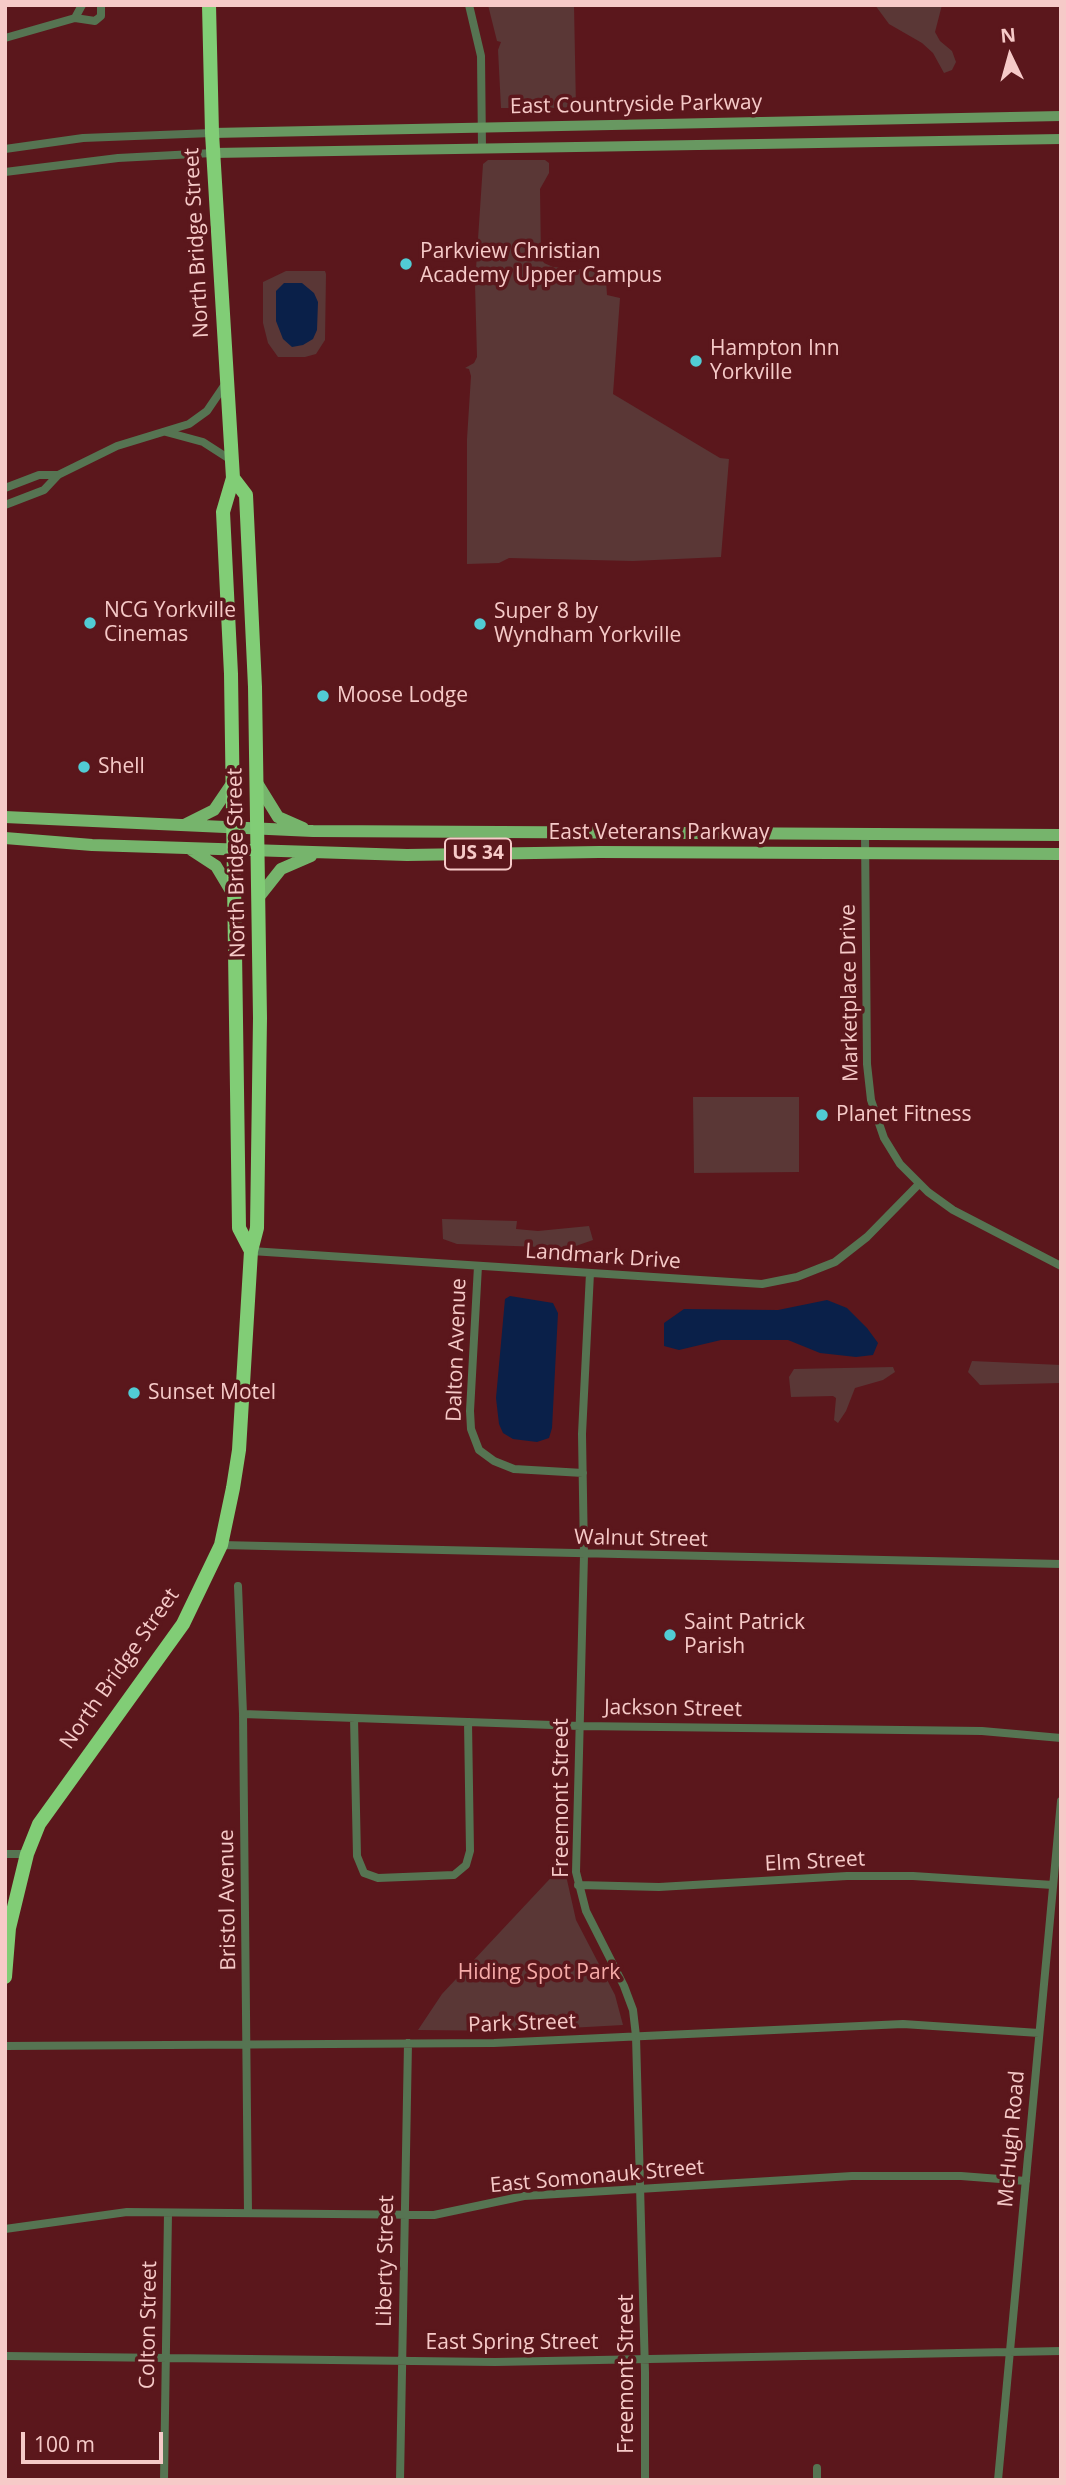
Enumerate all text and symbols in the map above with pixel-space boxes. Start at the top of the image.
north arrow [975,21,1045,91]
text: N [999,21,1017,49]
street label: East Countryside Parkway [510,90,762,120]
street label: North Bridge Street [179,147,215,339]
place label: Parkview Christian Academy Upper Campus [420,239,662,289]
marker: Parkview Christian Academy Upper Campus [398,256,414,272]
place label: Hampton Inn Yorkville [710,336,840,386]
marker: Hampton Inn Yorkville [688,353,704,369]
place label: NCG Yorkville Cinemas [104,598,236,648]
place label: Super 8 by Wyndham Yorkville [494,599,681,649]
marker: NCG Yorkville Cinemas [82,615,98,631]
marker: Super 8 by Wyndham Yorkville [472,616,488,632]
place label: Moose Lodge [337,683,468,709]
marker: Moose Lodge [315,688,331,704]
place label: Shell [98,754,145,780]
marker: Shell [76,759,92,775]
street label: North Bridge Street [223,768,251,958]
street label: East Veterans Parkway [549,820,769,846]
road number: US 34 [445,838,511,870]
street label: Marketplace Drive [836,904,864,1082]
place label: Planet Fitness [836,1102,972,1128]
marker: Planet Fitness [814,1107,830,1123]
street label: Landmark Drive [524,1239,682,1275]
street label: Dalton Avenue [442,1278,472,1422]
place label: Sunset Motel [148,1380,276,1406]
marker: Sunset Motel [126,1385,142,1401]
street label: Walnut Street [574,1525,708,1553]
street label: North Bridge Street [55,1584,185,1754]
place label: Saint Patrick Parish [684,1610,805,1660]
marker: Saint Patrick Parish [662,1627,678,1643]
street label: Jackson Street [604,1695,742,1723]
street label: Freemont Street [549,1718,575,1878]
street label: Bristol Avenue [214,1829,242,1971]
street label: Elm Street [764,1847,866,1877]
park label: Hiding Spot Park [458,1960,620,1986]
street label: Park Street [468,2010,576,2038]
street label: McHugh Road [993,2070,1031,2208]
street label: East Somonauk Street [489,2155,705,2199]
street label: Liberty Street [372,2195,400,2327]
street label: Colton Street [135,2261,163,2389]
street label: Freemont Street [614,2294,640,2454]
street label: East Spring Street [426,2330,598,2356]
scale bar [24,2418,166,2462]
text: 100 m [34,2430,95,2458]

